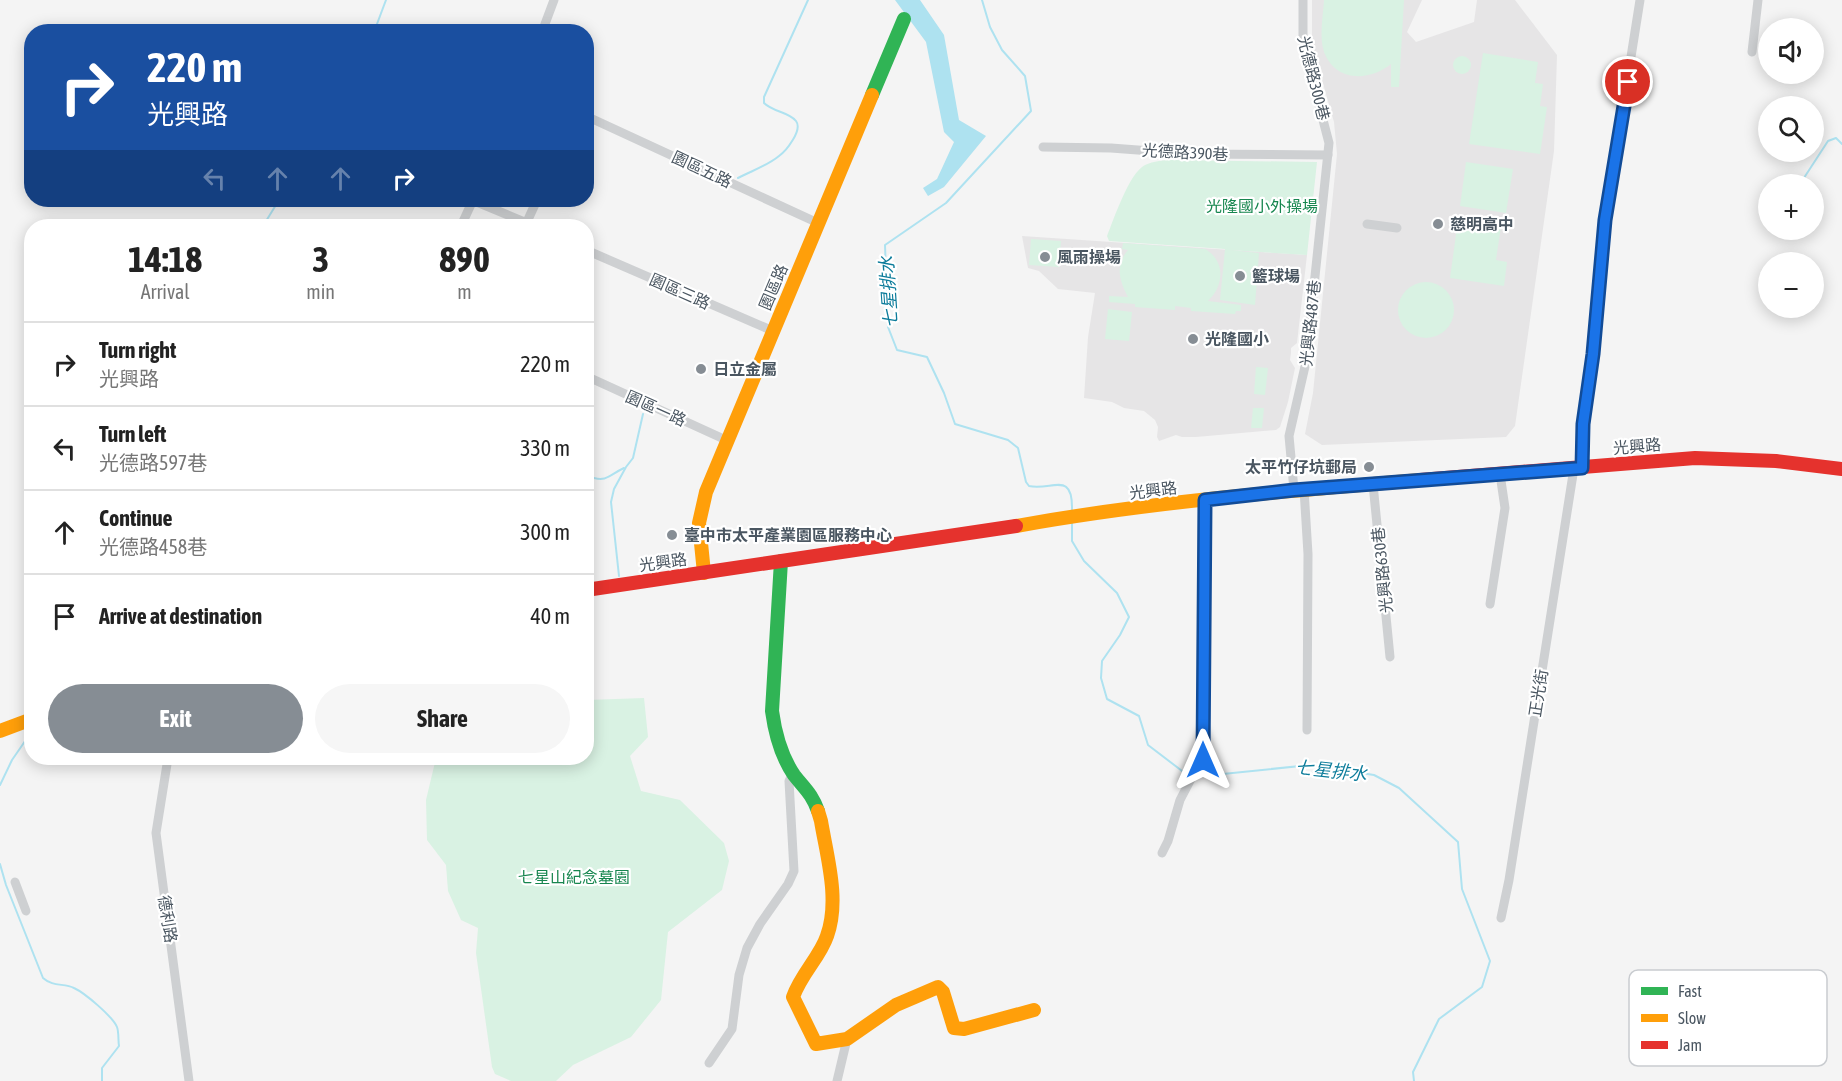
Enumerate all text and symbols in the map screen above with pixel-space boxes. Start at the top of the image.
map controls [1758,18,1824,318]
button: sound [1758,18,1824,84]
street label: 光德路300巷 [1295,34,1333,122]
text: 220 m [147,43,242,91]
icon: right [48,48,126,126]
pin [1602,56,1653,107]
icon: arrive [1611,65,1644,98]
button: search [1758,96,1824,162]
text: 光興路 [147,99,228,130]
street label: 光德路390巷 [1141,141,1229,163]
street label: 園區五路 [669,147,735,191]
icon: left [198,162,231,195]
icon: ahead [261,162,294,195]
icon: ahead [324,162,357,195]
icon: right [387,162,420,195]
button: + [1758,174,1824,240]
park label: 光隆國小外操場 [1206,197,1318,215]
place label: 慈明高中 [1450,215,1514,233]
marker: 慈明高中 [1431,217,1445,231]
text: 14:18 [128,238,202,280]
text: 3 [312,238,329,280]
text: 890 [439,238,490,280]
place label: 風雨操場 [1057,248,1121,266]
marker: 風雨操場 [1038,250,1052,264]
button: − [1758,252,1824,318]
water label: 七星排水 [875,254,901,329]
street label: 園區路 [755,261,791,313]
place label: 籃球場 [1252,267,1300,285]
marker: 籃球場 [1233,269,1247,283]
street label: 園區三路 [647,270,713,312]
street label: 光興路487巷 [1297,279,1323,367]
text: Arrival [141,280,190,303]
text: min [306,280,335,303]
text: m [457,280,472,303]
place label: 光隆國小 [1205,330,1269,348]
marker: 光隆國小 [1186,332,1200,346]
text: Turn right [99,337,176,363]
icon: right [48,348,81,381]
text: 220 m [520,351,570,377]
place label: 日立金屬 [713,360,777,378]
marker: 日立金屬 [694,362,708,376]
text: 光興路 [99,367,159,390]
street label: 園區一路 [623,387,689,429]
text: Turn left [99,421,166,447]
icon: left [48,432,81,465]
text: 330 m [520,435,570,461]
street label: 光興路 [1612,435,1662,457]
text: 光德路597巷 [99,451,207,474]
place label: 太平竹仔坑郵局 [1245,458,1357,476]
marker: 太平竹仔坑郵局 [1362,460,1376,474]
street label: 光興路 [1128,478,1178,502]
text: Continue [99,505,173,531]
icon: ahead [48,516,81,549]
text: 300 m [520,519,570,545]
place label: 臺中市太平產業園區服務中心 [684,526,892,544]
street label: 光興路630巷 [1369,526,1395,614]
marker: 臺中市太平產業園區服務中心 [665,528,679,542]
text: 光德路458巷 [99,535,207,558]
street label: 光興路 [638,550,688,574]
icon: arrive [48,600,81,633]
text: Arrive at destination [99,603,262,629]
text: 40 m [530,603,570,629]
street label: 正光街 [1525,668,1551,718]
button: Exit [48,684,303,753]
button: Share [315,684,570,753]
position arrow [1171,728,1235,792]
water label: 七星排水 [1294,756,1369,785]
park label: 七星山紀念墓園 [518,868,630,886]
street label: 德利路 [155,894,181,944]
legend [1629,970,1827,1066]
text: Fast [1678,982,1702,1000]
text: Slow [1678,1009,1706,1027]
text: Jam [1678,1036,1702,1054]

